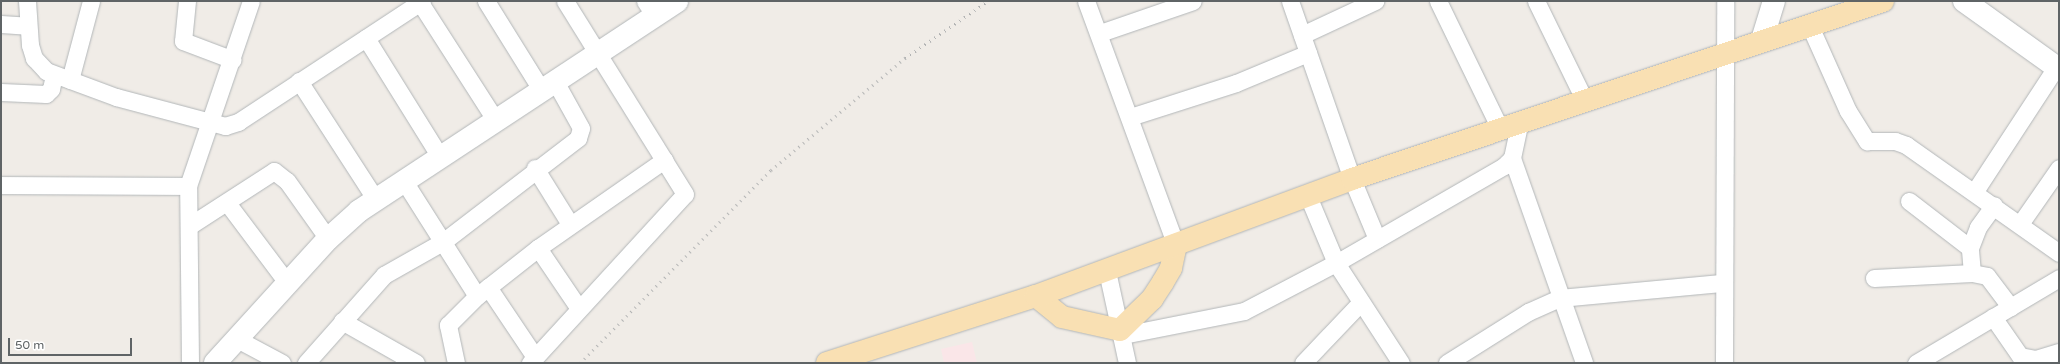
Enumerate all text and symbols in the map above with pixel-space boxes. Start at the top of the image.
scale bar [10,330,134,356]
text: 50 m [15,338,44,352]

